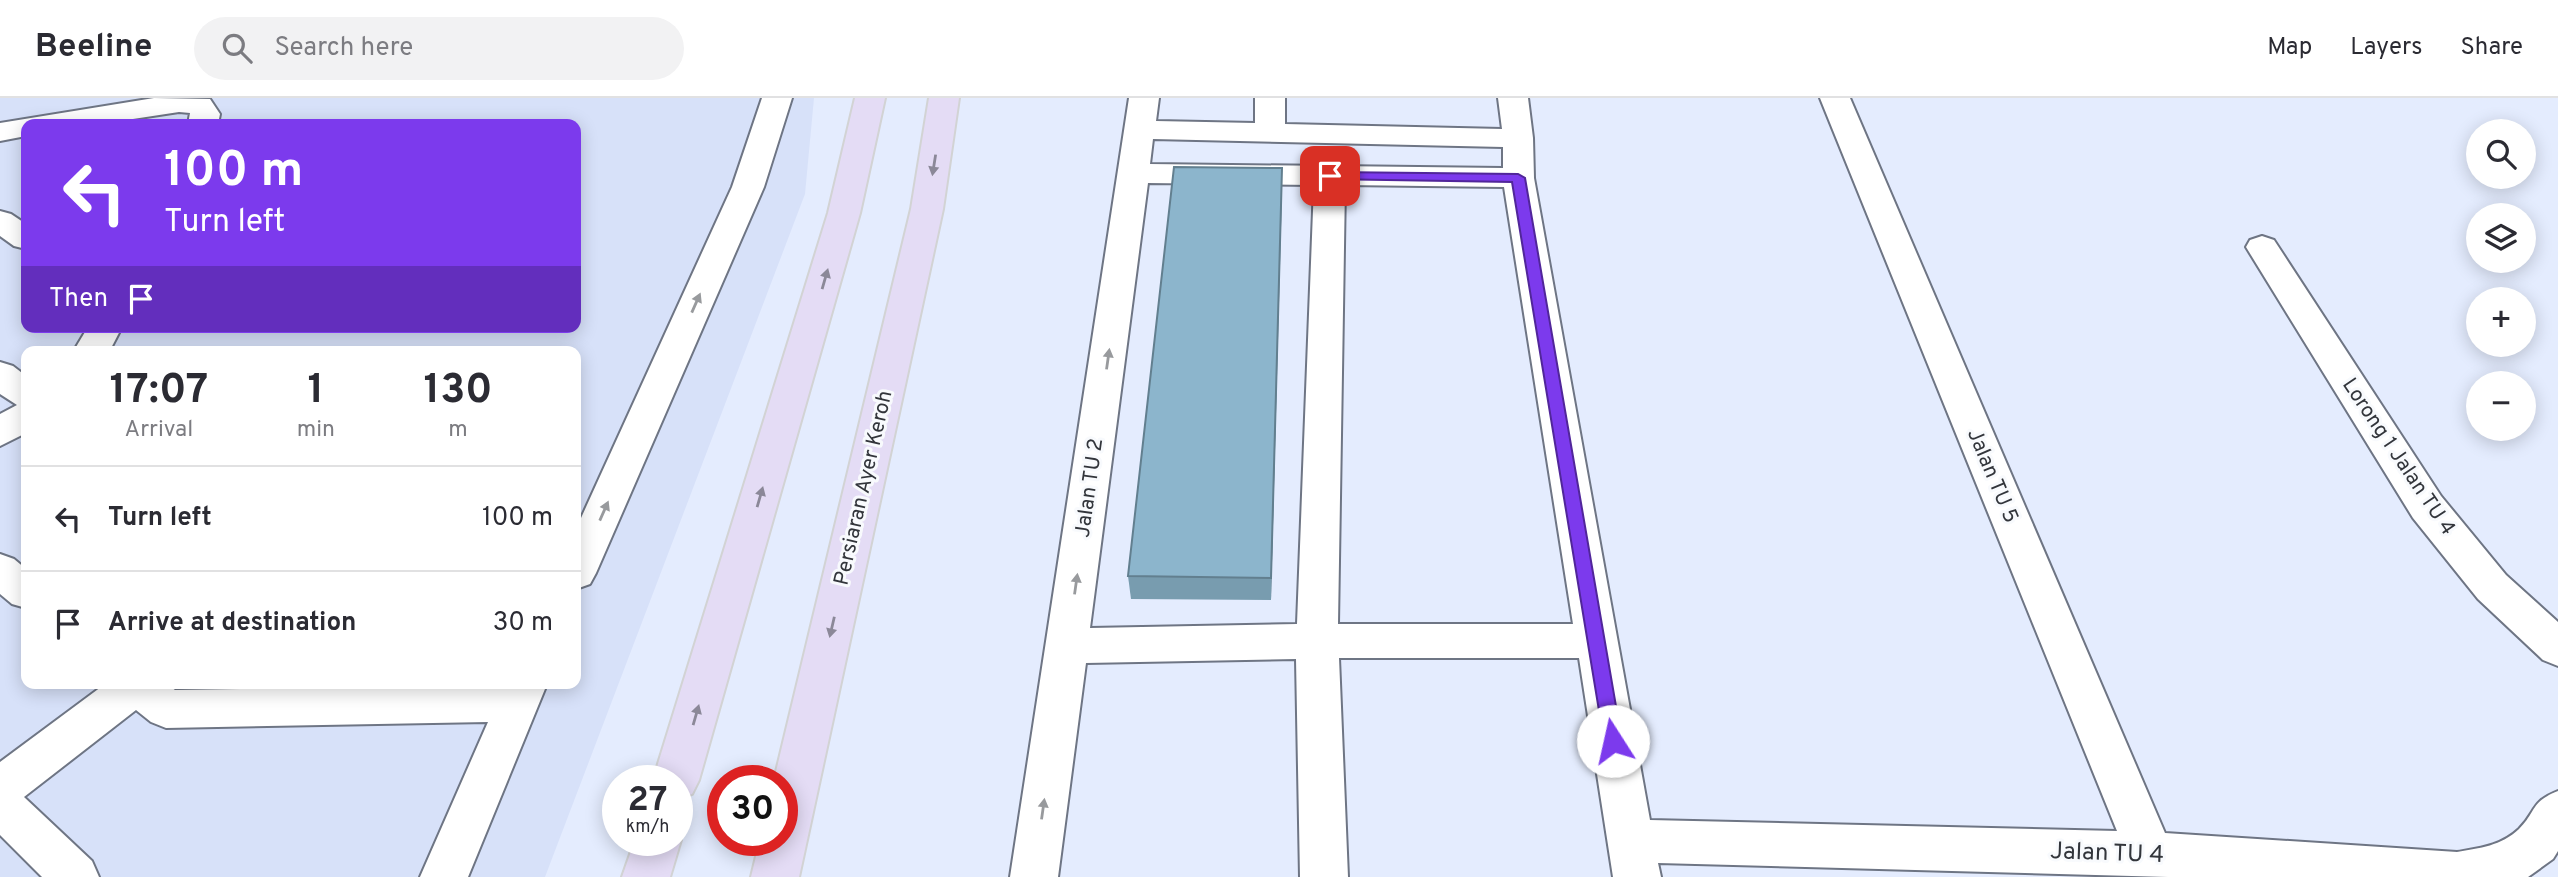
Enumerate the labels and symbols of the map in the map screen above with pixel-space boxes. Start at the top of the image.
pin [1300,146,1360,206]
one-way arrow [928,155,939,177]
one-way arrow [820,268,830,289]
one-way arrow [691,293,702,314]
one-way arrow [1103,348,1114,370]
street label: Lorong 1 Jalan TU 4 [2335,373,2461,541]
street label: Persiaran Ayer Keroh [828,388,900,588]
street label: Jalan TU 5 [1960,425,2024,527]
street label: Jalan TU 2 [1070,437,1110,539]
one-way arrow [756,486,766,507]
one-way arrow [598,501,610,521]
one-way arrow [1071,573,1082,595]
one-way arrow [826,616,837,638]
one-way arrow [691,704,701,725]
position arrow [1576,704,1650,778]
speed limit sign: 30 [707,765,798,856]
one-way arrow [1038,798,1049,820]
street label: Jalan TU 4 [2049,837,2165,871]

